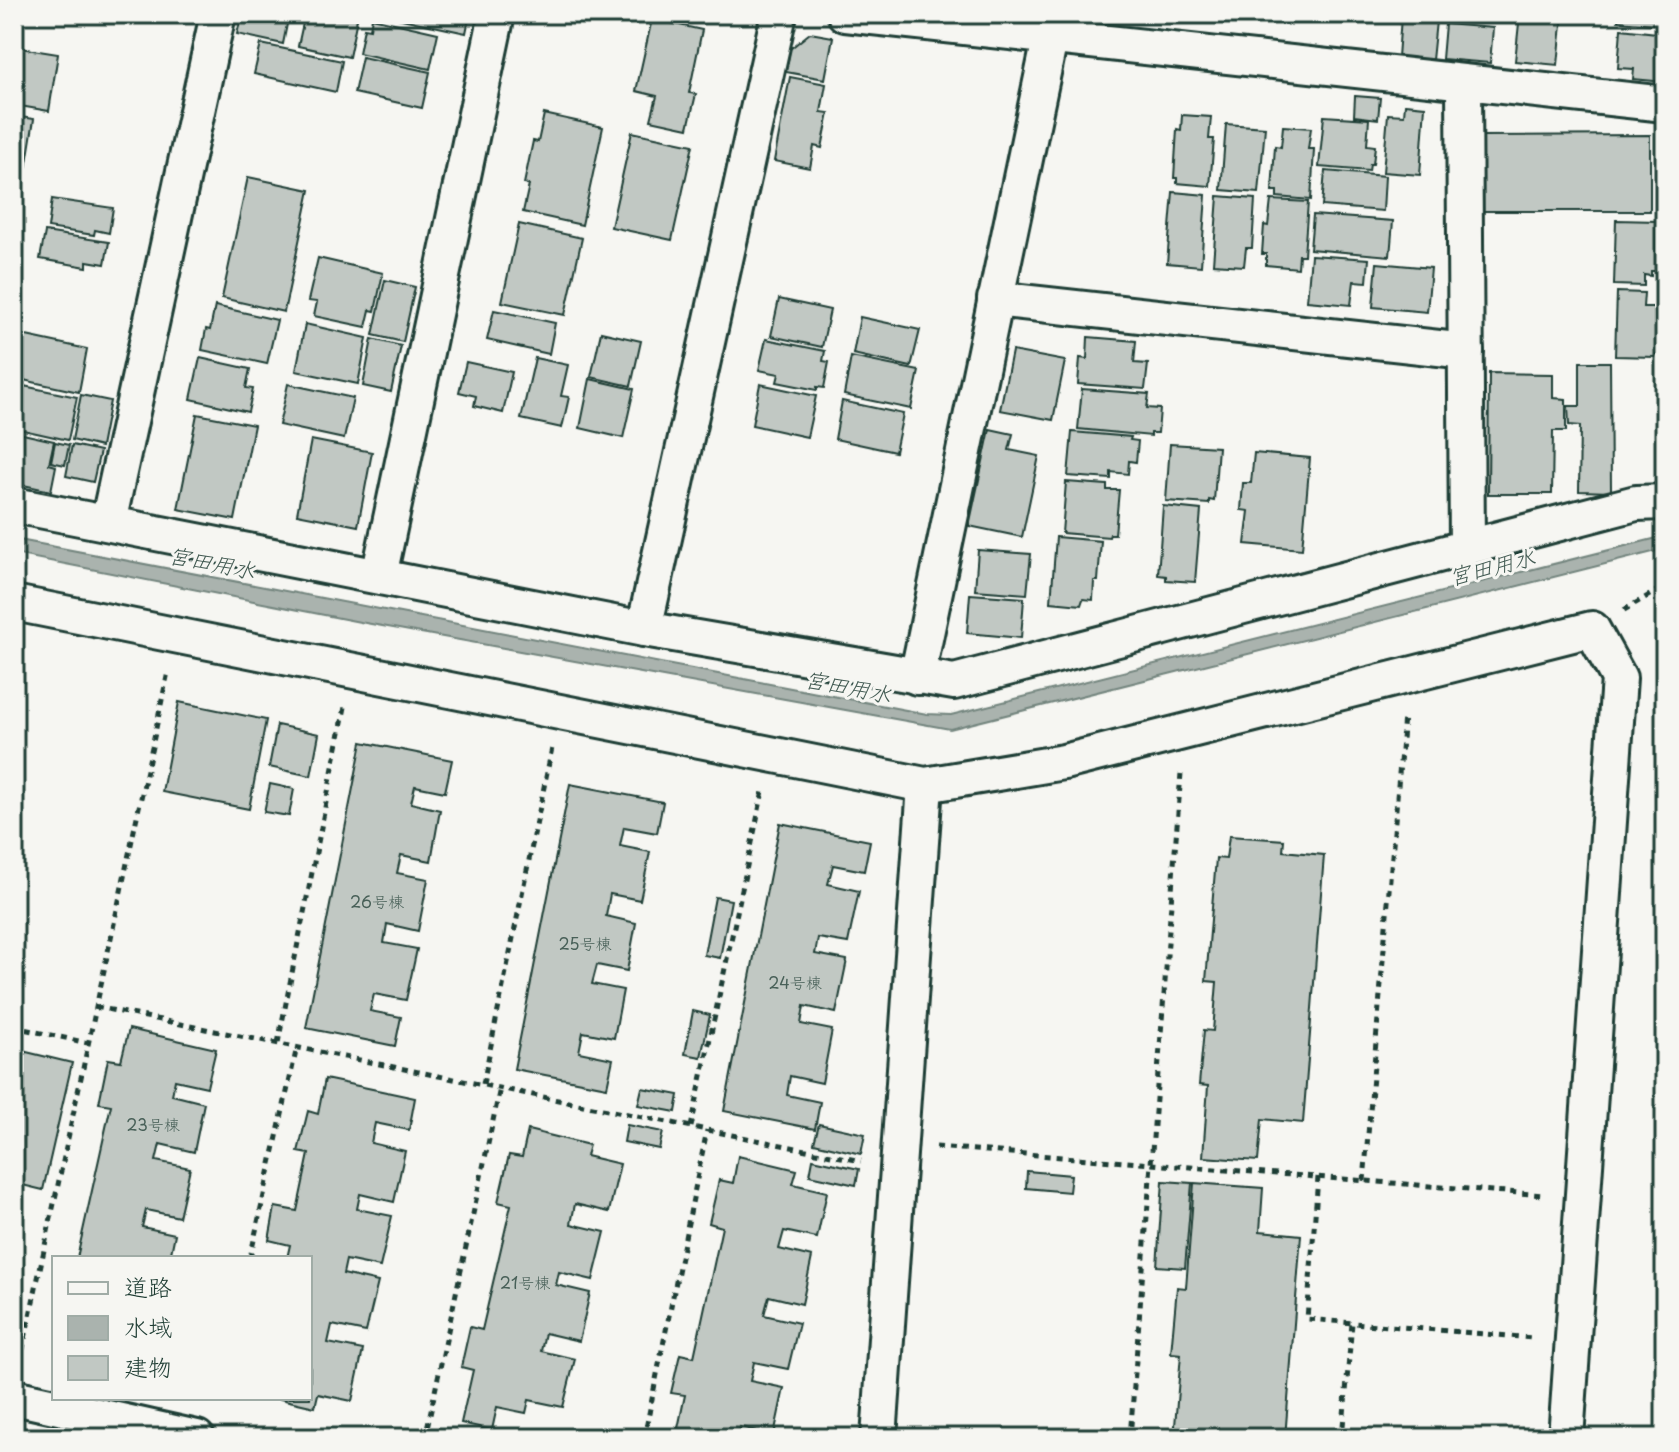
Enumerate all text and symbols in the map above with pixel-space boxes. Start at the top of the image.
water label: 宮田用水 [166,537,259,586]
water label: 宮田用水 [1445,539,1538,592]
water label: 宮田用水 [802,661,895,710]
house number: 26号棟 [350,889,404,913]
house number: 25号棟 [558,931,612,955]
house number: 24号棟 [768,970,822,994]
house number: 23号棟 [126,1112,180,1136]
legend [52,1256,312,1400]
text: 道路 [124,1268,172,1304]
house number: 21号棟 [500,1270,550,1294]
text: 水域 [124,1308,172,1344]
text: 建物 [124,1348,172,1384]

